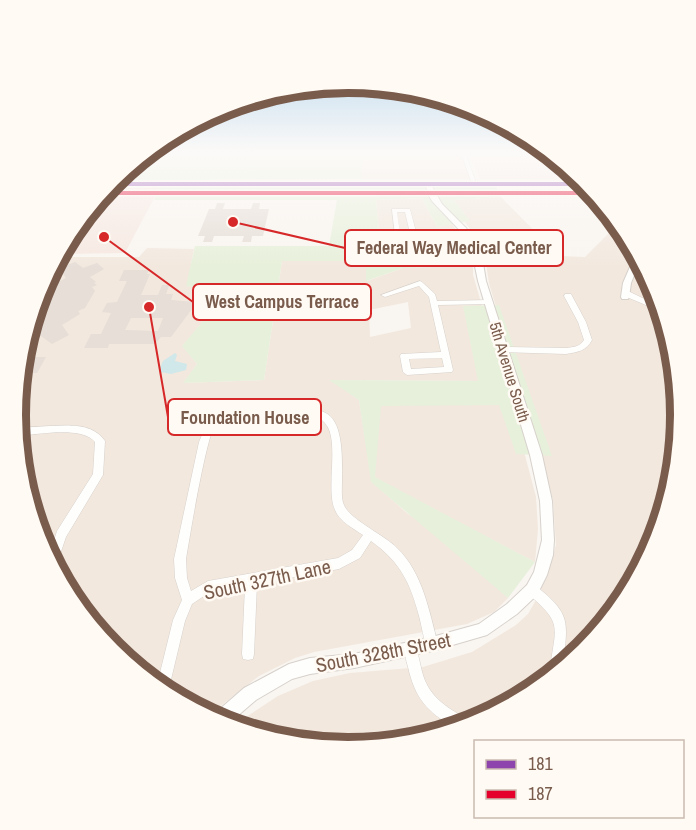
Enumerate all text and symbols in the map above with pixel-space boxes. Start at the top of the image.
callout: Federal Way Medical Center [345,230,563,266]
text: Federal Way Medical Center [357,235,552,260]
callout: West Campus Terrace [193,284,371,320]
text: West Campus Terrace [205,289,359,314]
street label: 5th Avenue South [484,319,536,425]
callout: Foundation House [168,399,321,435]
text: Foundation House [181,405,309,430]
street label: South 327th Lane [201,552,333,606]
street label: South 328th Street [313,626,453,678]
legend [474,740,684,818]
text: 181 [528,751,553,776]
text: 187 [528,781,553,806]

